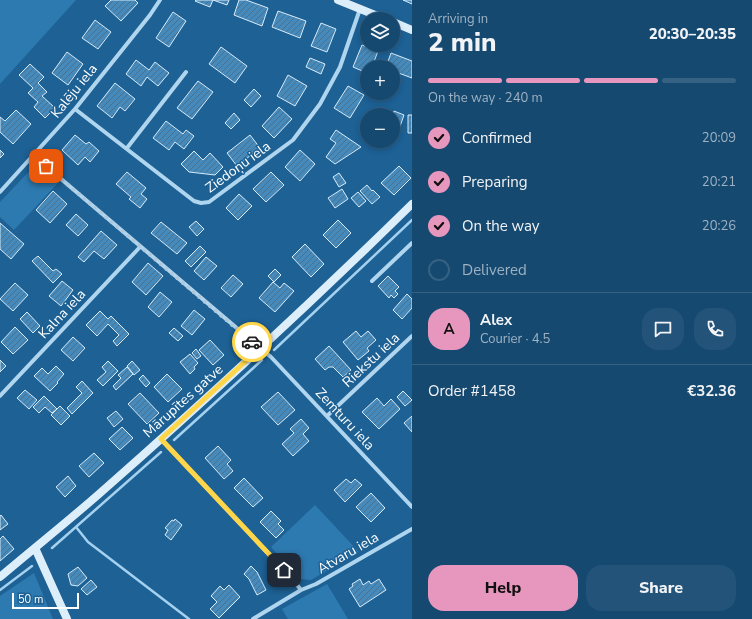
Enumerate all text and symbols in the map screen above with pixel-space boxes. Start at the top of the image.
text: Arriving in [428,10,488,28]
map controls [360,12,400,148]
button: layers [360,12,400,52]
text: 20:30–20:35 [649,24,736,44]
text: 2 min [428,25,496,60]
street label: Kalēju iela [46,60,102,122]
button: + [360,60,400,100]
text: On the way · 240 m [428,89,543,107]
button: − [360,108,400,148]
icon: check [428,127,450,149]
text: Confirmed [462,128,532,148]
text: 20:09 [702,129,736,147]
street label: Ziedoņu iela [201,137,275,197]
pin [29,149,63,183]
icon: bag [35,155,57,177]
icon: check [428,171,450,193]
text: Preparing [462,172,527,192]
text: 20:21 [702,173,736,191]
icon: check [428,215,450,237]
text: On the way [462,216,540,236]
text: 20:26 [702,217,736,235]
text: Delivered [462,260,527,280]
street label: Kalna iela [34,285,90,343]
button: chat [642,308,684,350]
button: phone [694,308,736,350]
text: Alex [480,310,512,330]
text: A [443,319,455,339]
courier [232,322,272,362]
street label: Riekstu iela [338,328,404,392]
text: Courier · 4.5 [480,330,550,348]
icon: car [241,331,263,353]
street label: Mārupītes gatve [139,360,227,442]
text: Order #1458 [428,381,516,401]
text: €32.36 [687,381,736,401]
street label: Zemturu iela [311,384,379,454]
street label: Atvaru iela [314,528,382,578]
pin [267,553,301,587]
icon: home [273,559,295,581]
button: Help [428,565,578,611]
button: Share [586,565,736,611]
scale bar [12,591,79,610]
text: 50 m [18,592,43,607]

